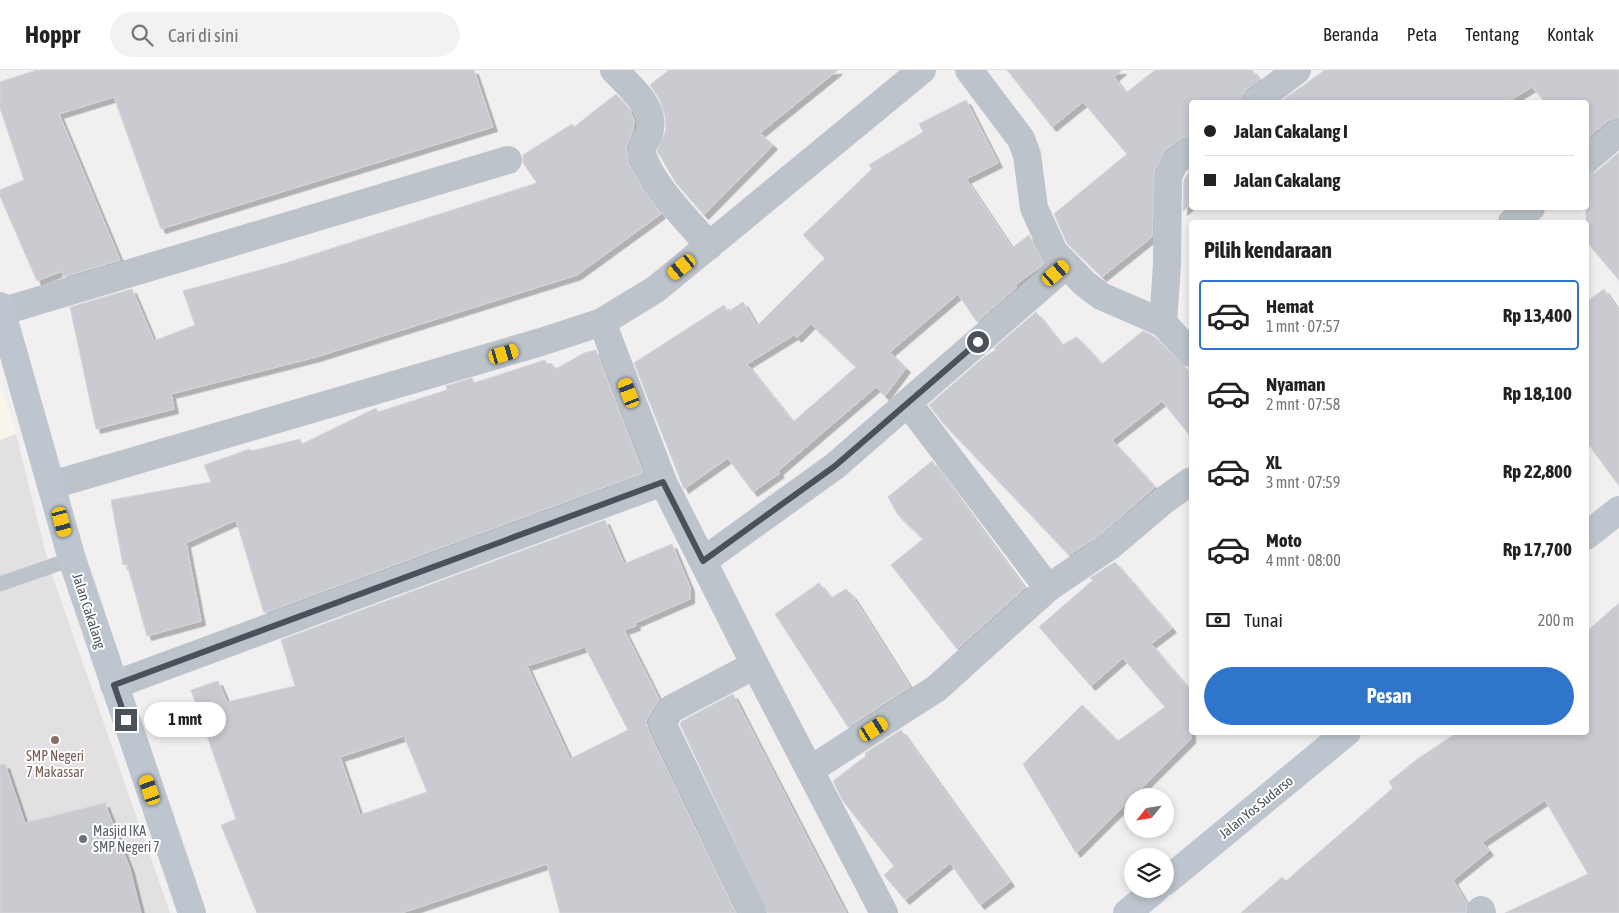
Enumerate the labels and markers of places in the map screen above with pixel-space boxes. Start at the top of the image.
marker: SMP Negeri 7 Makassar [49,734,61,746]
place label: SMP Negeri 7 Makassar [26,748,85,780]
place label: Masjid IKA SMP Negeri 7 [93,823,160,855]
marker: Masjid IKA SMP Negeri 7 [77,833,89,845]

